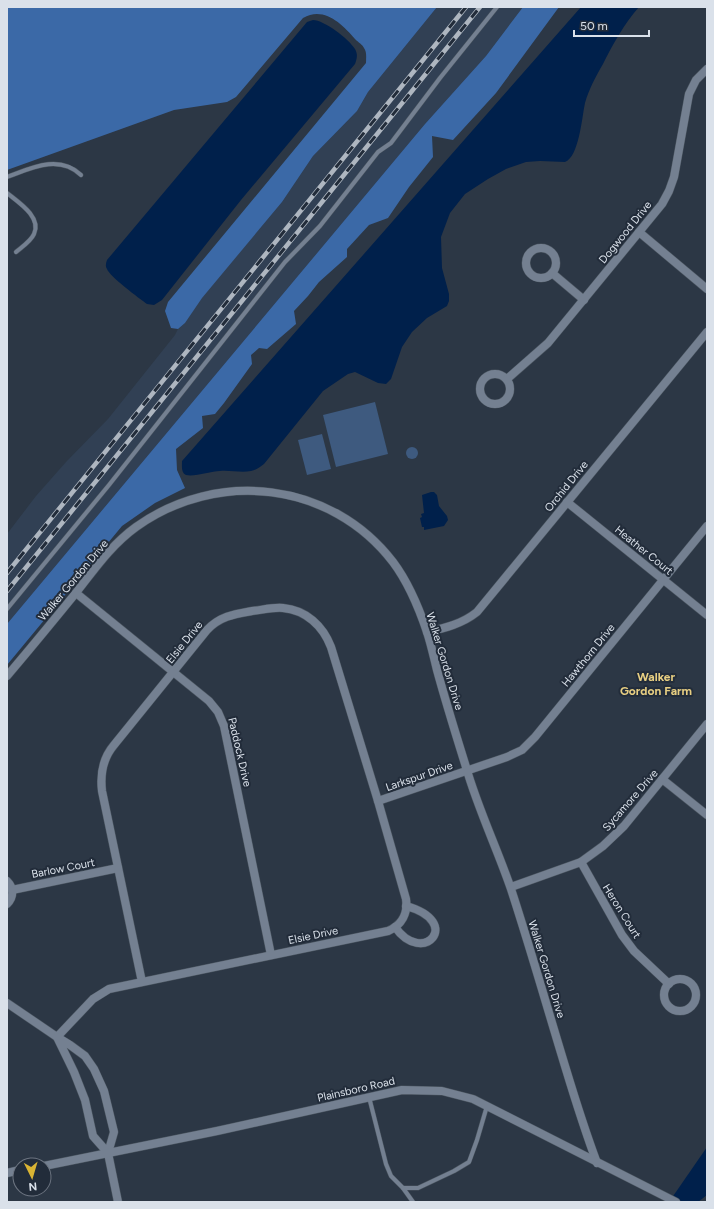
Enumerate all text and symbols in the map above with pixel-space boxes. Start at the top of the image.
scale bar [574,12,649,38]
text: 50 m [580,19,608,33]
street label: Dogwood Drive [596,199,654,266]
street label: Orchid Drive [542,458,591,514]
street label: Heather Court [612,523,675,578]
street label: Walker Gordon Drive [36,537,111,623]
street label: Walker Gordon Drive [423,611,466,712]
street label: Elsie Drive [163,618,205,666]
street label: Hawthorn Drive [559,621,618,689]
district label: Walker Gordon Farm [620,670,692,698]
street label: Paddock Drive [225,716,254,788]
street label: Larkspur Drive [384,759,454,794]
street label: Sycamore Drive [600,767,661,834]
street label: Barlow Court [30,856,96,881]
street label: Heron Court [600,882,643,941]
street label: Walker Gordon Drive [525,919,568,1020]
street label: Elsie Drive [287,924,339,947]
street label: Plainsboro Road [316,1074,396,1105]
north arrow [12,1157,52,1197]
text: N [28,1180,38,1193]

